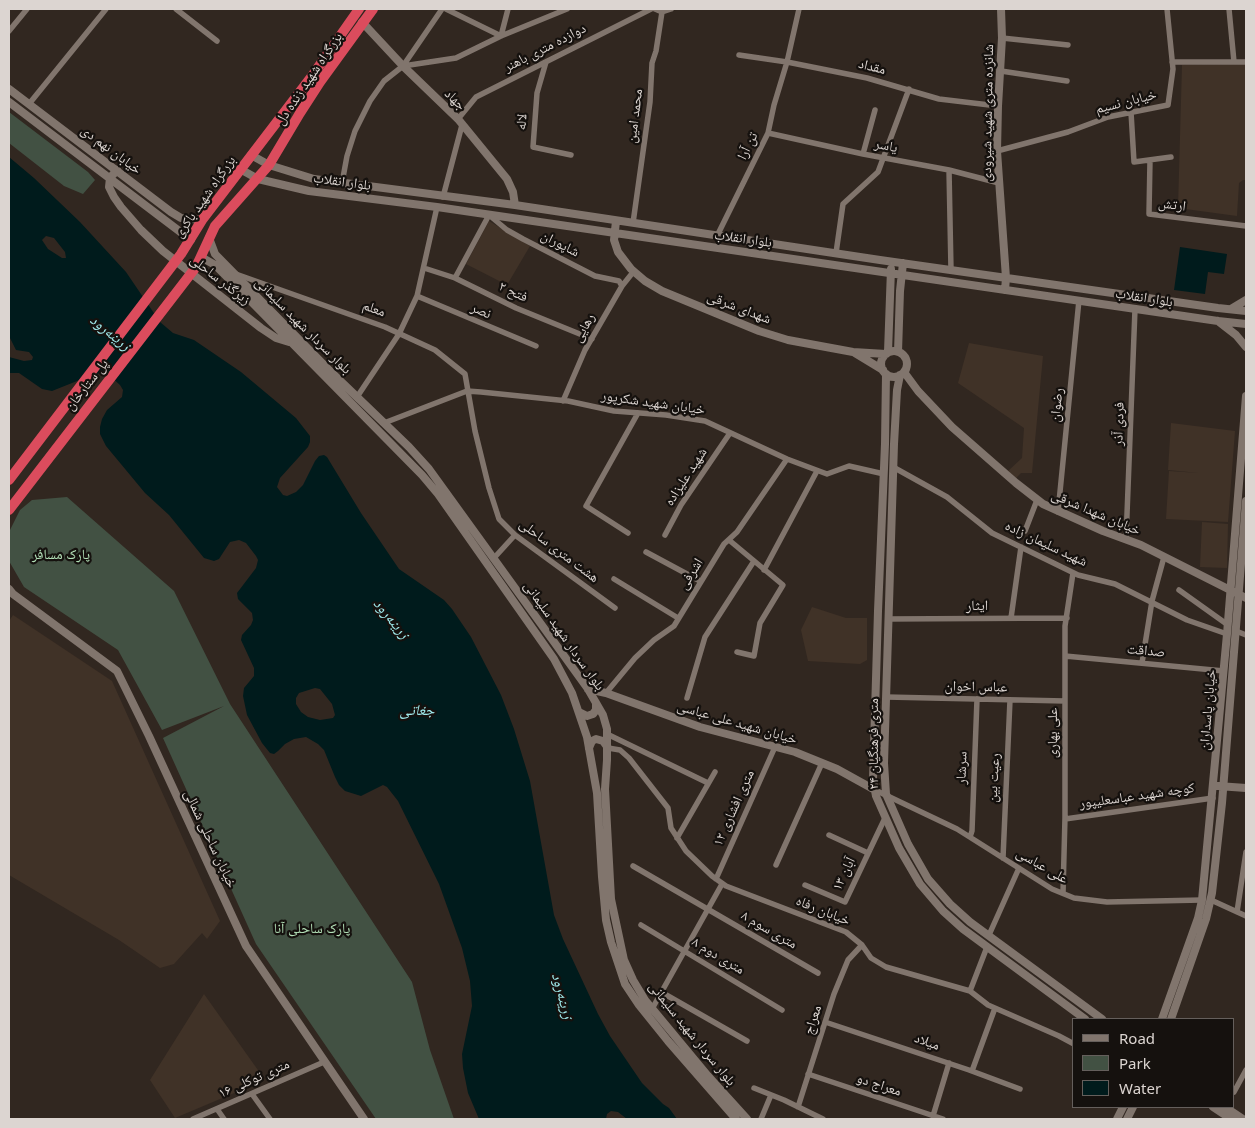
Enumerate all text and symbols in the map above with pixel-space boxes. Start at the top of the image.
street label: دوازده متری باهنر [501,20,589,76]
street label: بزرگراه شهید زنده دل [272,29,346,129]
street label: شانزده متری شهید شیرودی [978,44,998,182]
street label: مقداد [857,56,887,78]
street label: جهاد [441,86,469,114]
street label: خیابان نسیم [1094,86,1158,118]
street label: محمد امین [623,88,647,144]
street label: لاله [513,113,531,131]
street label: خیابان نهم دی [77,122,145,178]
street label: تن آرا [734,129,762,163]
street label: یاسر [873,136,899,156]
street label: بزرگراه شهید باکری [170,153,240,241]
street label: بلوار انقلاب [312,170,372,194]
street label: ارتش [1157,195,1187,215]
street label: شاپوران [538,227,582,261]
street label: بلوار انقلاب [713,227,773,251]
street label: زیرگذر ساحلی [186,251,254,309]
street label: بلوار سردار شهید سلیمانی [251,274,355,378]
street label: فتح ۲ [496,278,530,306]
street label: بلوار انقلاب [1114,285,1174,311]
street label: شهدای شرقی [705,288,773,328]
street label: معلم [360,297,388,321]
street label: نصر [468,299,494,323]
water label: زرینه‌رود [86,311,134,355]
street label: رهایی [569,311,599,345]
street label: پل ستارخان [62,356,112,414]
street label: خیابان شهید شکرپور [600,387,706,419]
street label: رضوان [1047,387,1067,423]
street label: فردی آذر [1110,402,1128,446]
street label: شهید علیزاده [661,445,711,509]
street label: خیابان شهدا شرقی [1049,487,1143,539]
street label: هشت متری ساحلی [516,516,602,586]
street label: شهید سلیمان زاده [1002,518,1090,570]
park label: پارک مسافر [32,547,90,563]
street label: اشرفی [675,555,707,593]
street label: بلوار سردار شهید سلیمانی [520,578,608,694]
water label: زرینه‌رود [369,595,413,643]
street label: ایثار [966,598,988,614]
street label: صداقت [1126,641,1166,661]
street label: خیابان پاسداران [1196,669,1220,751]
street label: عباس اخوان [944,678,1008,696]
street label: خیابان شهید علی عباسی [675,698,799,748]
street label: ۲۴ متری فرهنگیان [866,698,882,790]
water label: جغاتی [400,702,434,720]
street label: علی بهاری [1045,708,1061,758]
street label: سرشار [953,751,971,785]
street label: رعیت بین [984,753,1004,803]
street label: ۱۲ متری افشاری [710,767,758,849]
street label: کوچه شهید عباسعلیپور [1078,780,1196,812]
street label: خیابان ساحلی شمالی [180,787,240,891]
street label: علی عباسی [1013,844,1071,888]
street label: ۱۳ آبان [829,855,859,893]
street label: خیابان رفاه [793,892,853,930]
street label: ۸ متری سوم [738,907,800,953]
park label: پارک ساحلی آنا [274,921,350,937]
street label: ۸ متری دوم [689,934,747,978]
water label: زرینه‌رود [547,971,577,1021]
street label: بلوار سردار شهید سلیمانی [645,978,739,1090]
street label: معراج [800,1003,826,1037]
legend [1072,1018,1235,1108]
text: Road [1119,1028,1155,1048]
street label: میلاد [912,1030,942,1054]
text: Park [1119,1053,1151,1073]
street label: ۱۶ متری توکلی [216,1056,292,1102]
street label: معراج دو [855,1070,903,1100]
text: Water [1119,1078,1161,1098]

